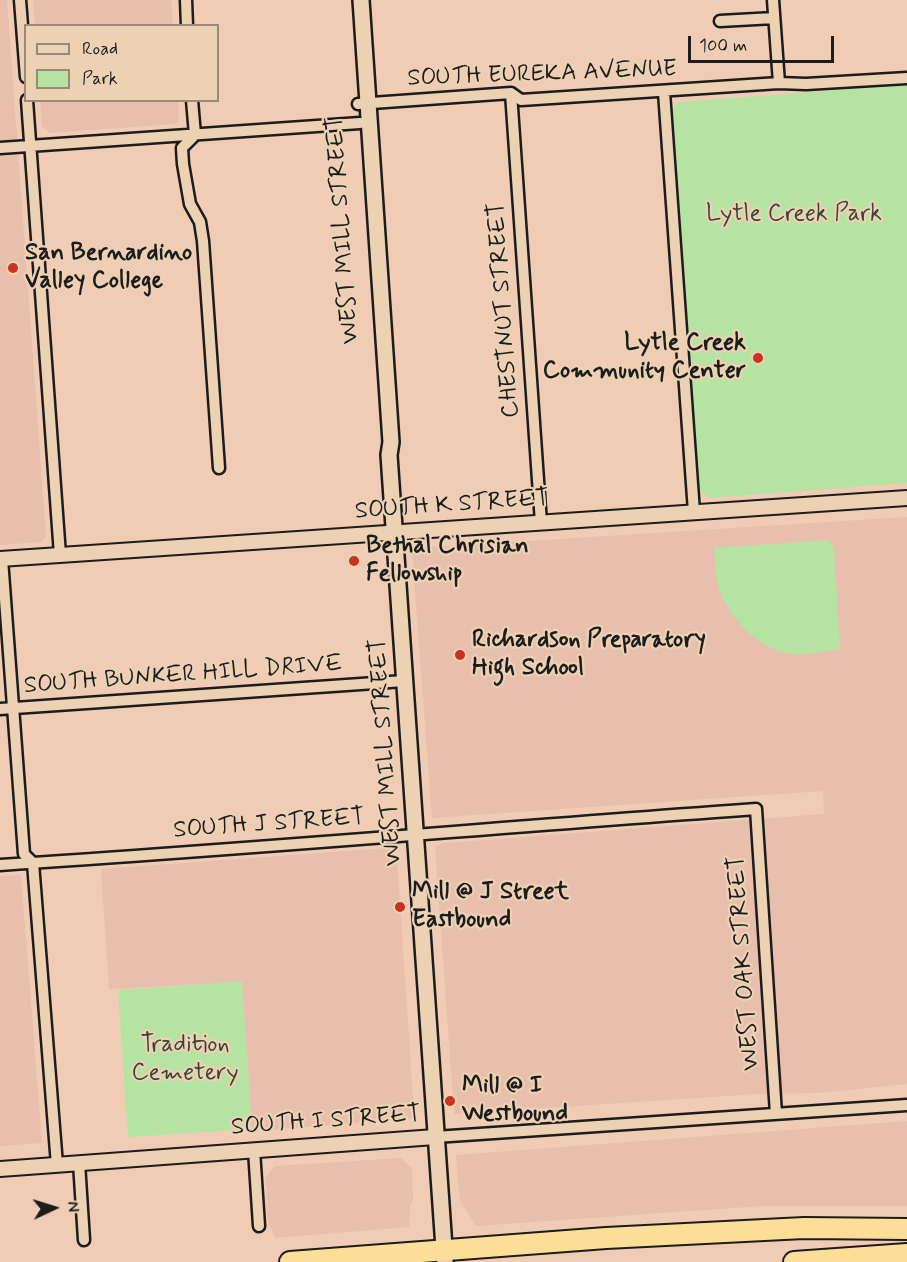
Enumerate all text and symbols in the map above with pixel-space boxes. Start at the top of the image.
legend [24,24,219,102]
scale bar [691,24,836,62]
text: 100 m [699,34,747,58]
text: Road [82,37,118,61]
street label: SOUTH EUREKA AVENUE [407,56,677,94]
text: Park [82,67,118,91]
street label: WEST MILL STREET [322,115,366,345]
street label: CHESTNUT STREET [483,201,527,419]
park label: Lytle Creek Park [706,201,882,229]
place label: San Bernardino Valley College [25,240,192,296]
marker: San Bernardino Valley College [6,261,20,275]
place label: Lytle Creek Community Center [543,330,746,386]
marker: Lytle Creek Community Center [751,351,765,365]
street label: SOUTH K STREET [354,485,550,527]
place label: Bethal Chrisian Fellowship [366,533,529,589]
marker: Bethal Chrisian Fellowship [347,554,361,568]
place label: Richardson Preparatory High School [472,627,706,683]
street label: WEST MILL STREET [365,637,409,867]
marker: Richardson Preparatory High School [453,648,467,662]
street label: SOUTH BUNKER HILL DRIVE [23,651,343,701]
street label: SOUTH J STREET [172,804,366,846]
street label: WEST OAK STREET [723,854,767,1072]
place label: Mill @ J Street Eastbound [412,879,569,935]
marker: Mill @ J Street Eastbound [393,900,407,914]
park label: Tradition Cemetery [131,1032,239,1088]
place label: Mill @ I Westbound [462,1073,568,1129]
marker: Mill @ I Westbound [443,1094,457,1108]
street label: SOUTH I STREET [230,1101,422,1143]
north arrow [24,1178,84,1238]
text: N [62,1201,83,1213]

